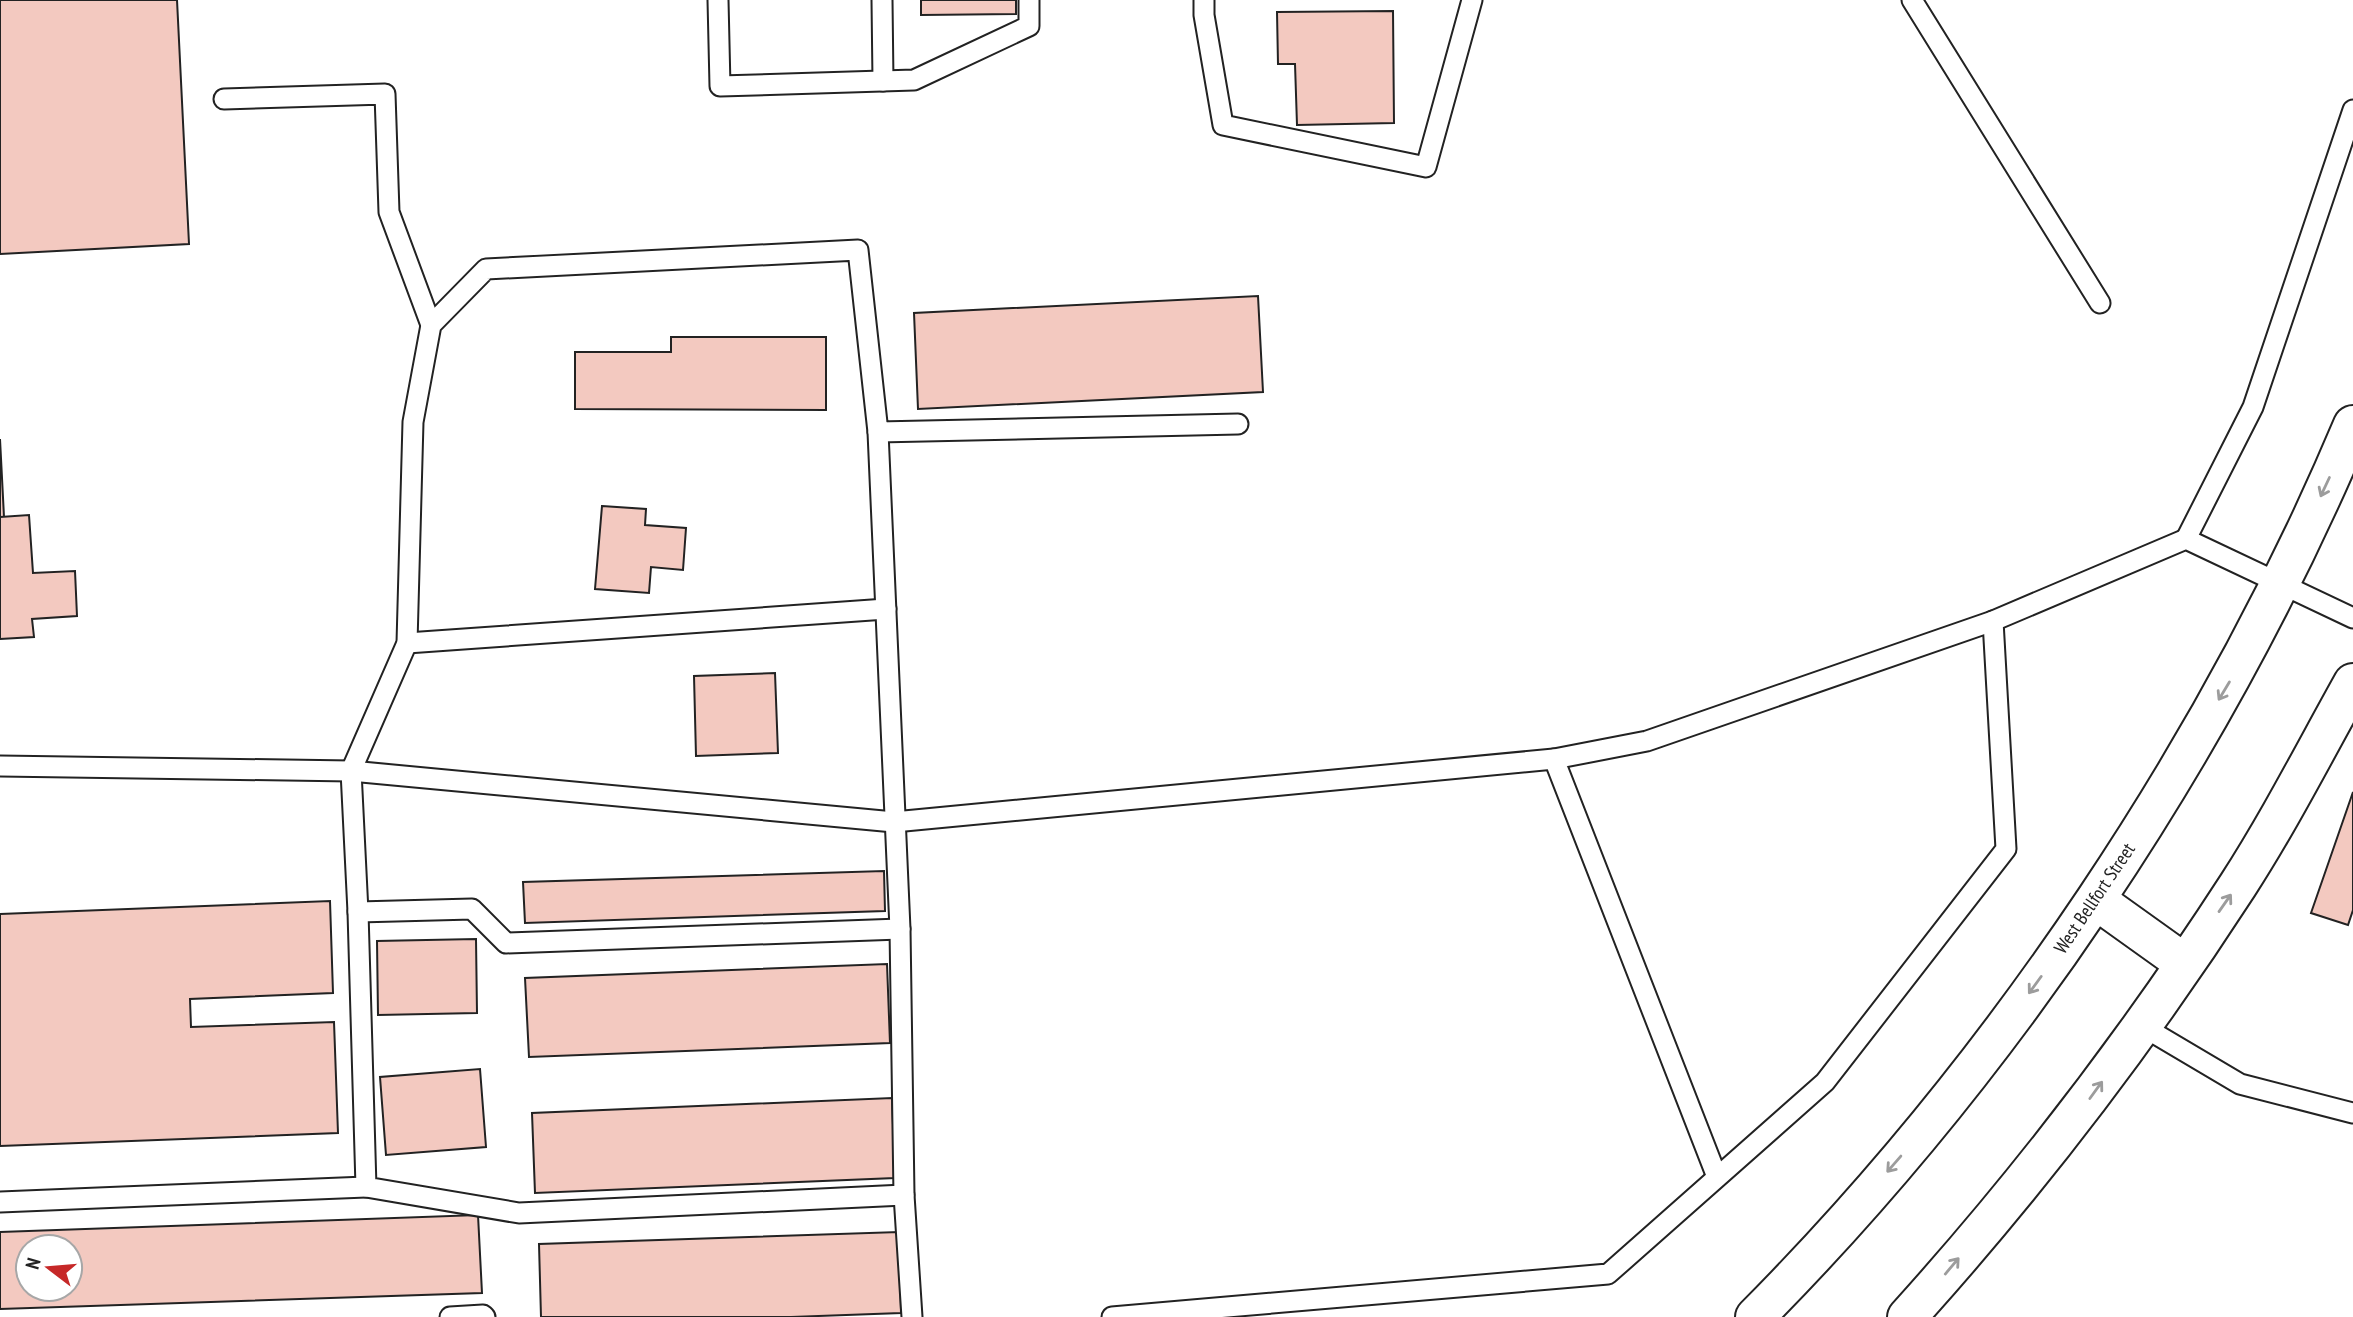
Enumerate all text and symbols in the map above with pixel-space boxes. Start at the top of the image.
one-way arrow [2318,476,2331,497]
one-way arrow [2217,680,2231,700]
street label: West Bellfort Street [2048,837,2140,958]
one-way arrow [2218,894,2232,913]
one-way arrow [2028,975,2042,994]
one-way arrow [2088,1081,2103,1100]
one-way arrow [1886,1154,1902,1172]
north arrow [14,1233,84,1303]
text: N [20,1255,46,1272]
one-way arrow [1944,1257,1960,1275]

